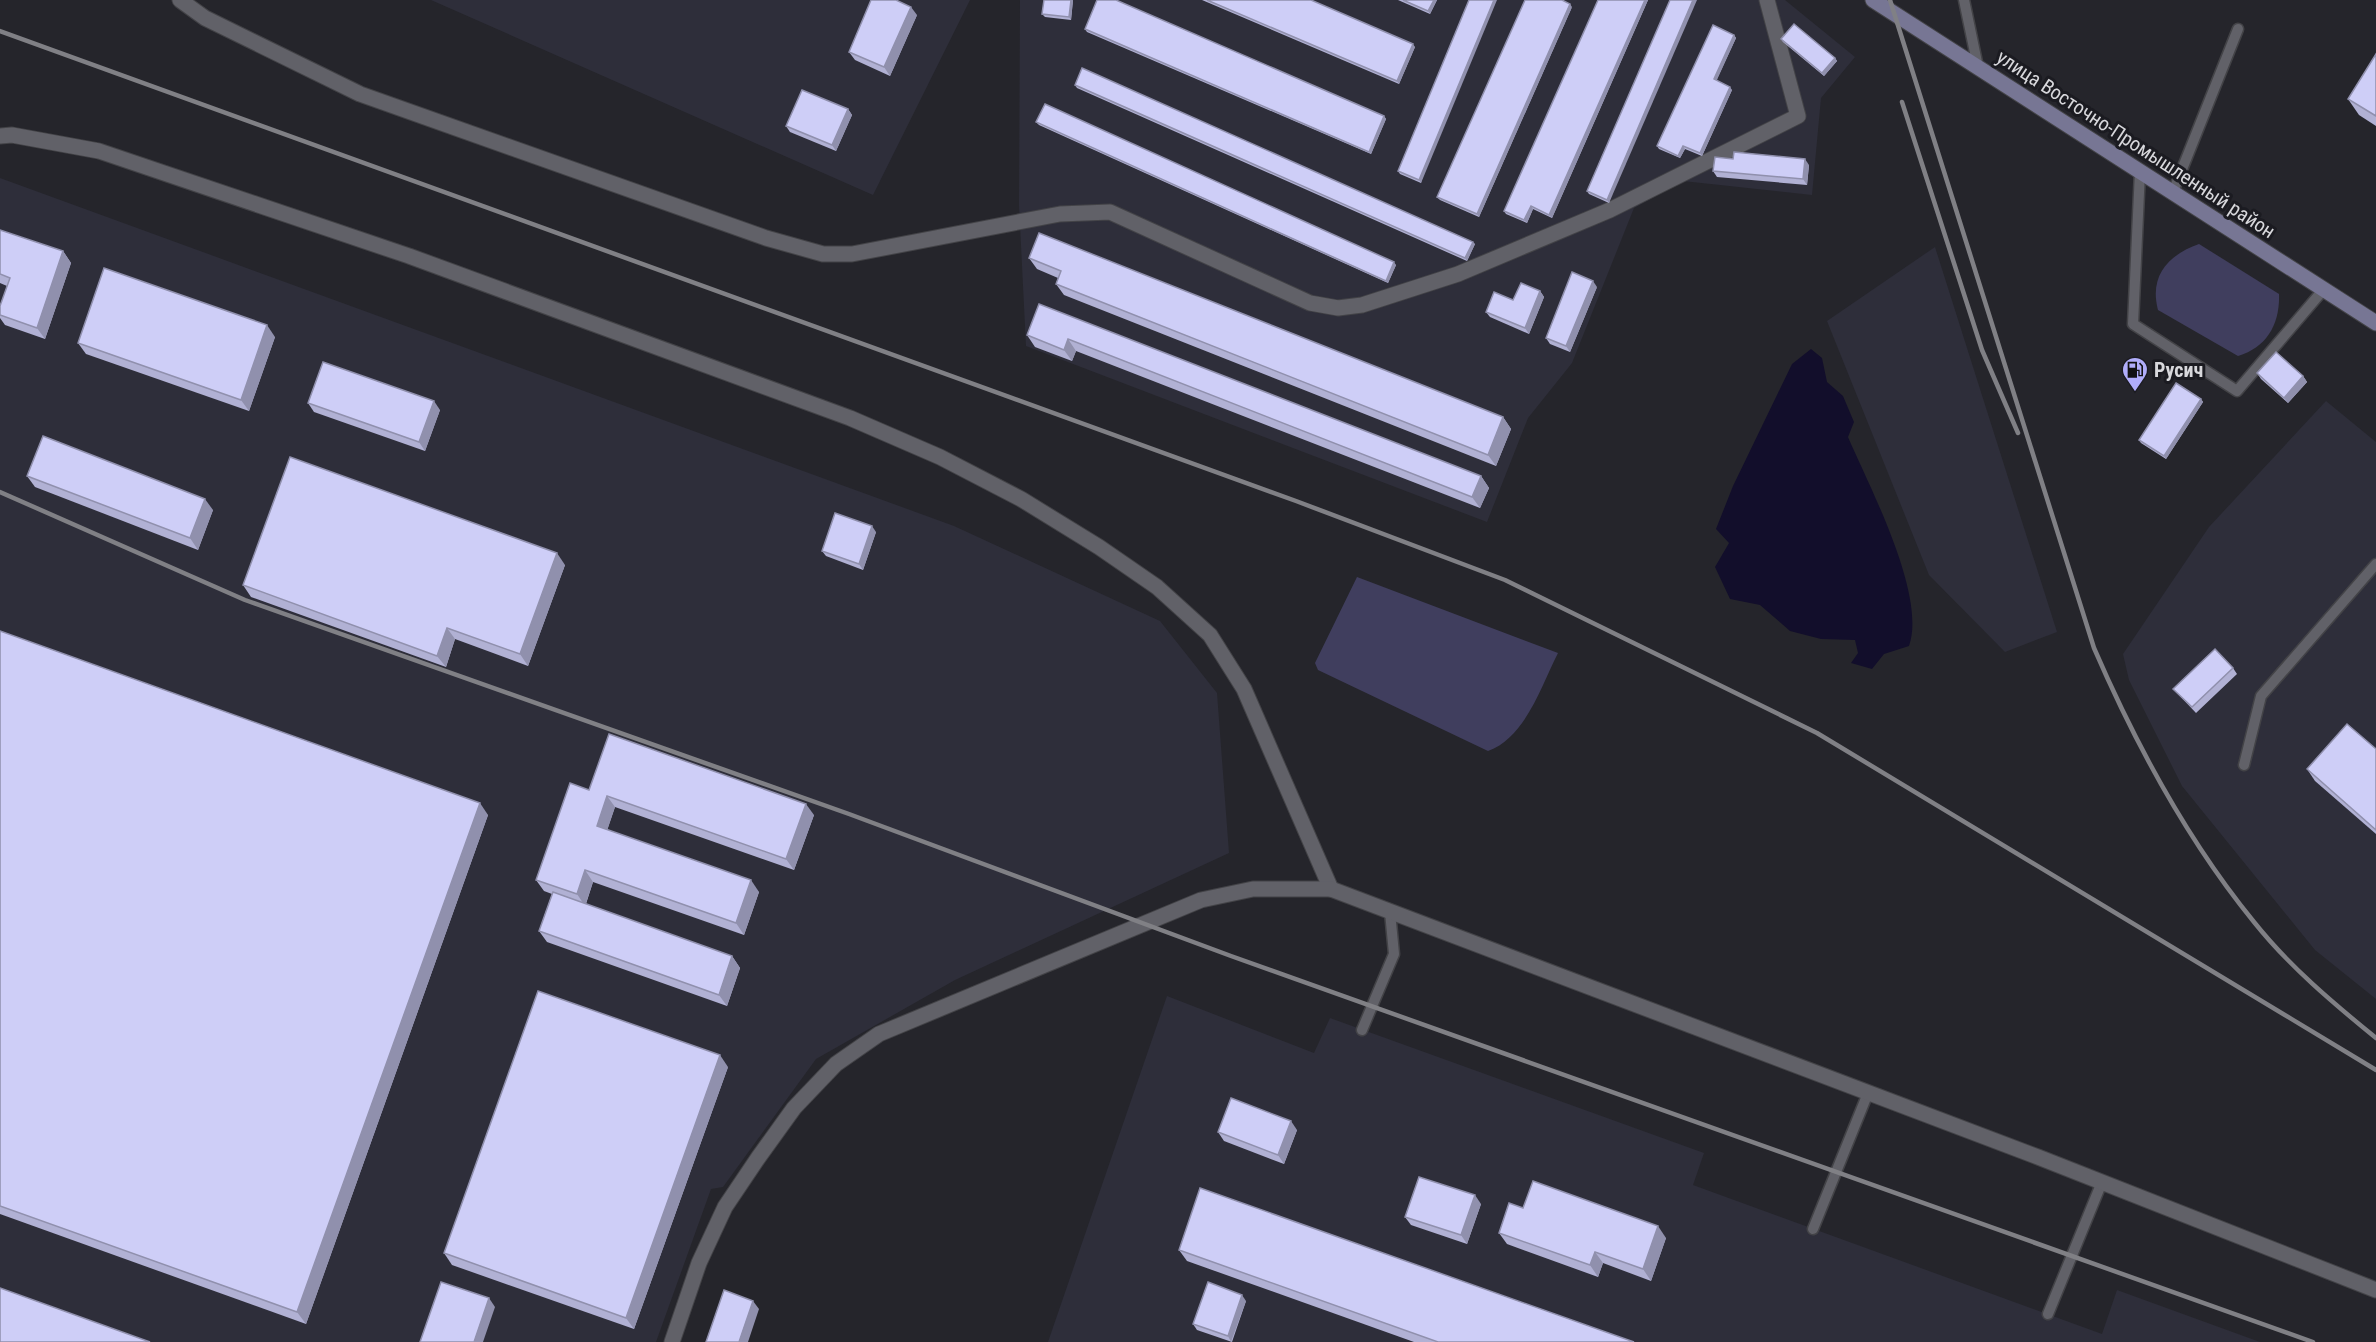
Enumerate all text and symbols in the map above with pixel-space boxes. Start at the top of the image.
street label: улица Восточно-Промышленный район [1992,45,2280,243]
fuel station icon: Русич [2120,355,2150,393]
place label: Русич [2154,358,2203,382]

